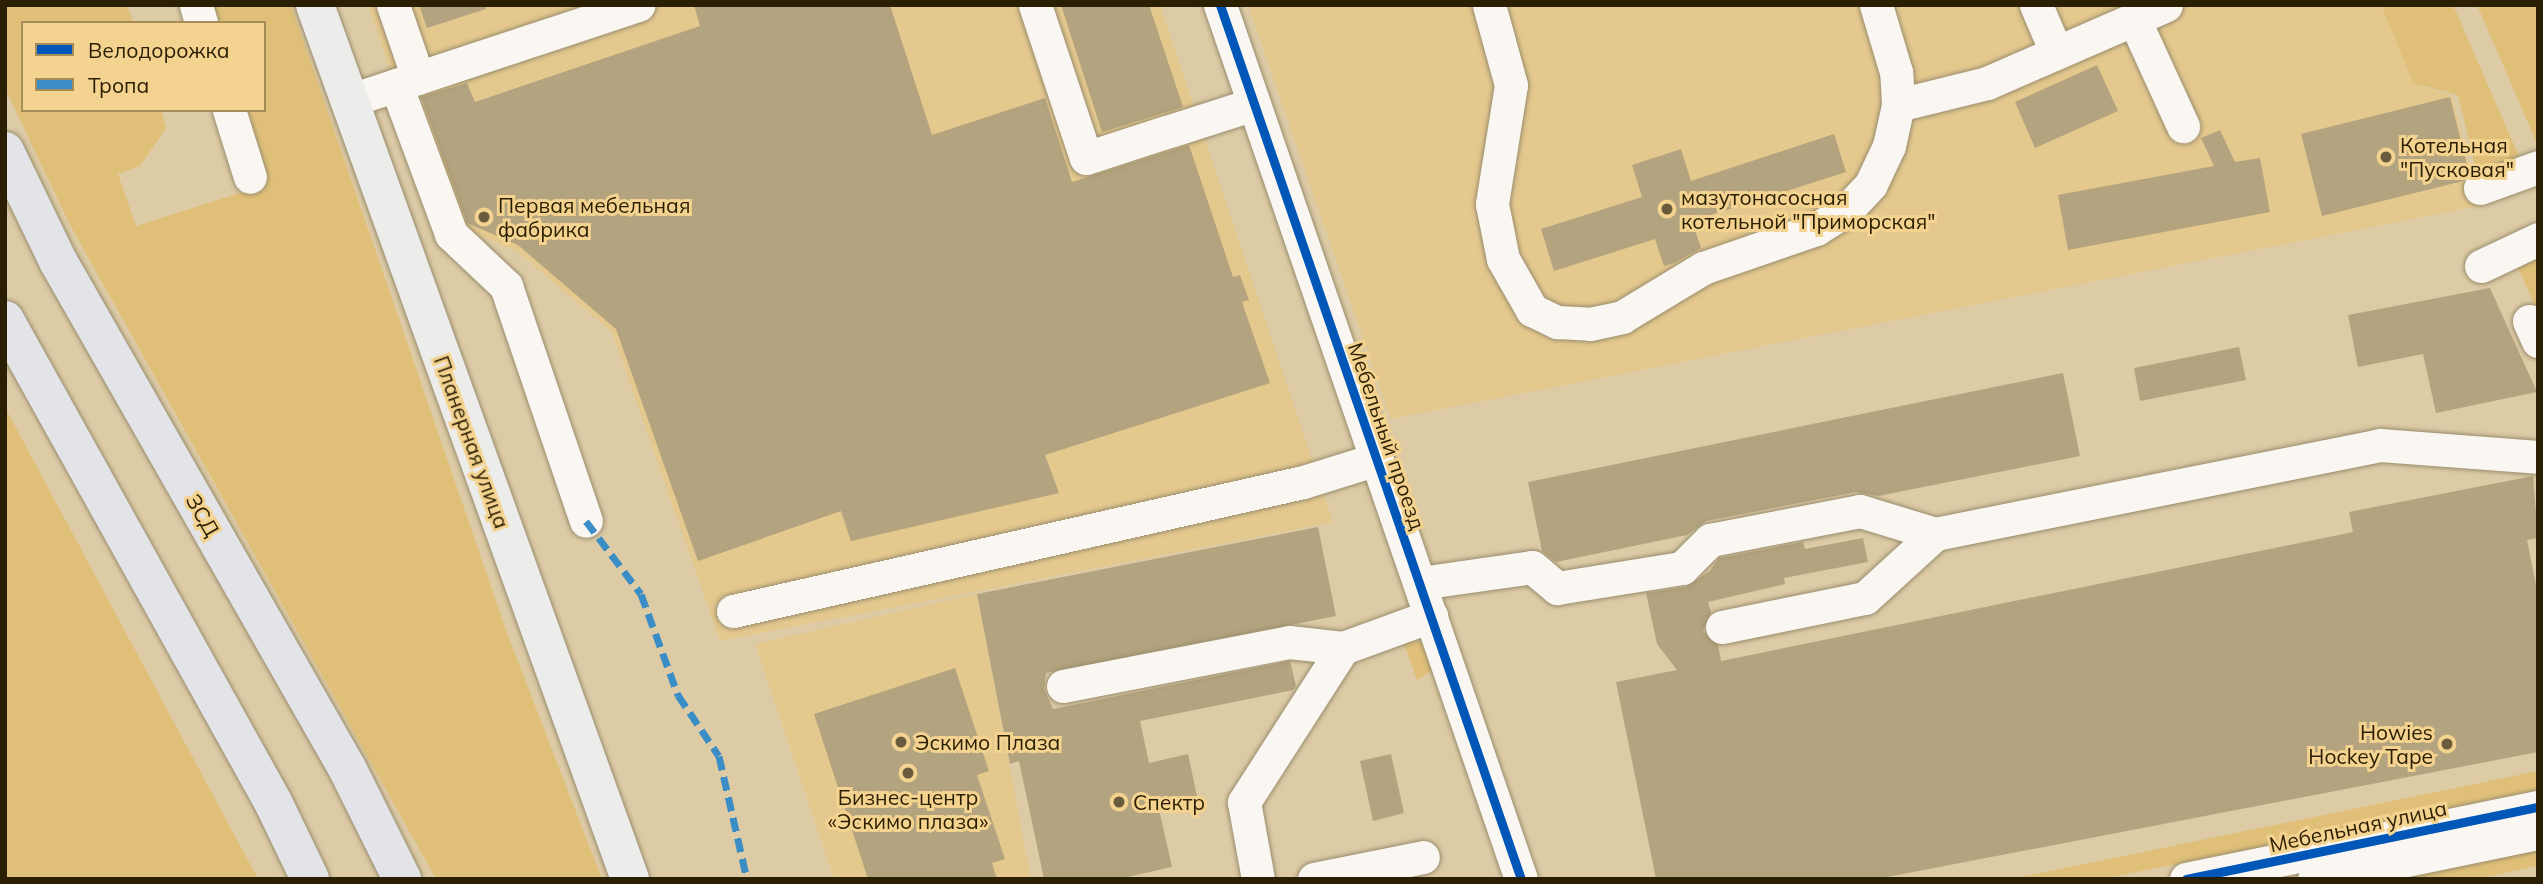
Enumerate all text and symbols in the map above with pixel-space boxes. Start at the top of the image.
legend [21,21,266,112]
text: Велодорожка [88,37,230,63]
text: Тропа [88,72,149,98]
place label: Котельная "Пусковая" [2400,132,2514,182]
marker: Котельная "Пусковая" [2378,149,2394,165]
place label: мазутонасосная котельной "Приморская" [1681,184,1935,234]
place label: Первая мебельная фабрика [498,192,690,242]
marker: мазутонасосная котельной "Приморская" [1659,201,1675,217]
marker: Первая мебельная фабрика [476,209,492,225]
street label: Мебельный проезд [1343,339,1431,533]
street label: Планерная улица [429,352,515,532]
street label: ЗСД [181,489,225,541]
place label: Howies Hockey Tape [2308,719,2433,769]
place label: Эскимо Плаза [915,729,1060,755]
marker: Эскимо Плаза [893,734,909,750]
marker: Howies Hockey Tape [2439,736,2455,752]
marker: Бизнес-центр «Эскимо плаза» [900,765,916,781]
place label: Бизнес-центр «Эскимо плаза» [828,784,988,834]
place label: Спектр [1133,789,1205,815]
marker: Спектр [1111,794,1127,810]
street label: Мебельная улица [2267,795,2449,857]

